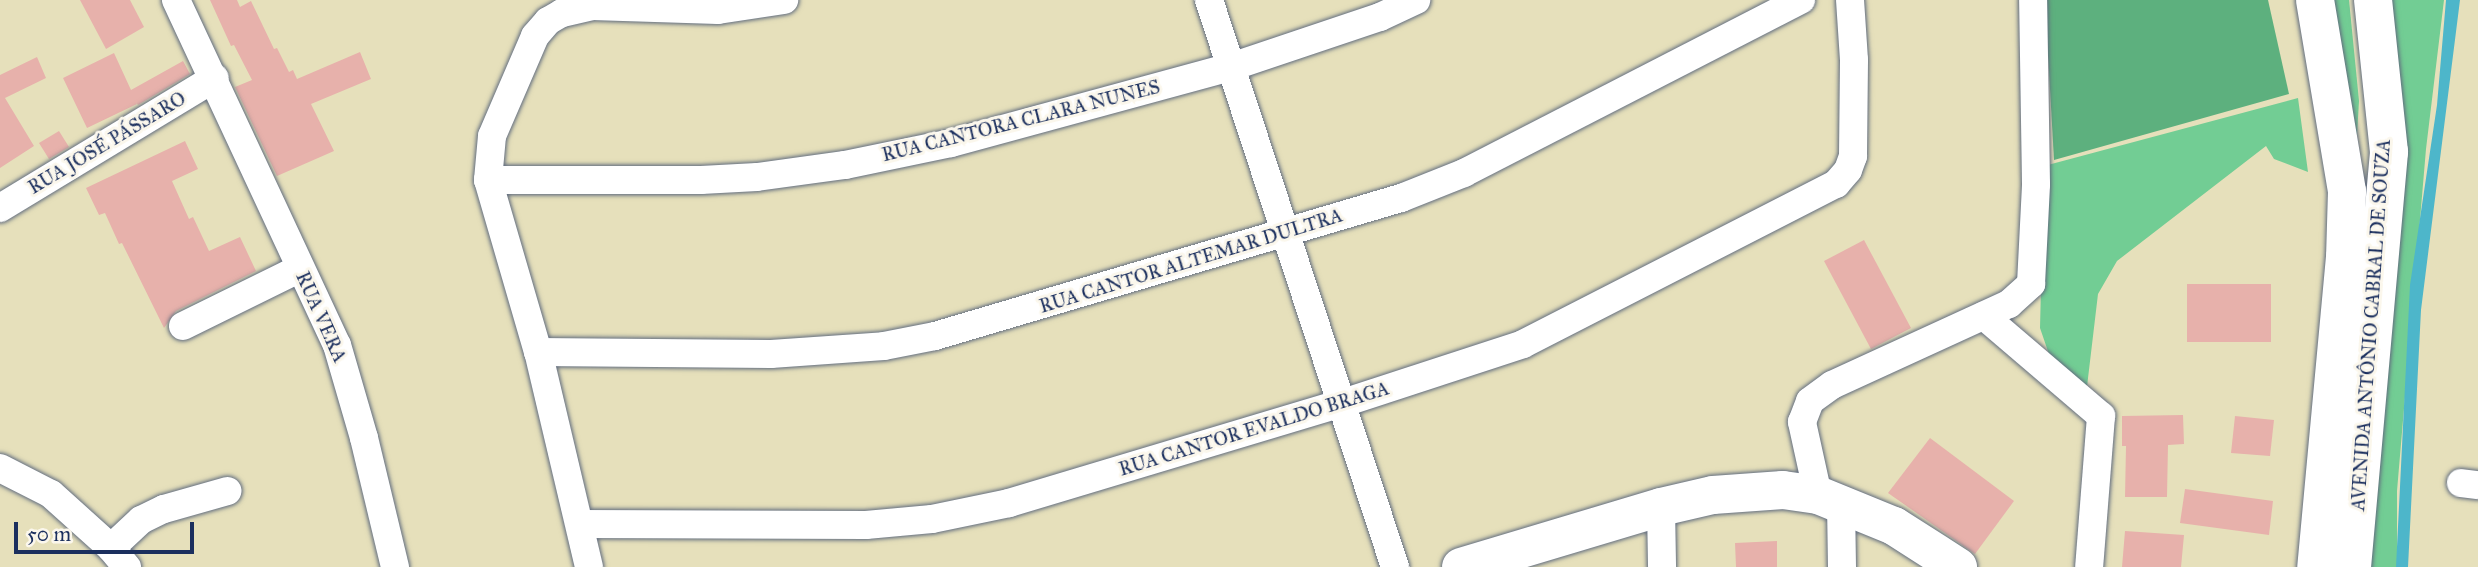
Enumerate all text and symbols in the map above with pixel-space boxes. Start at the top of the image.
street label: RUA CANTORA CLARA NUNES [880,75,1162,167]
street label: RUA JOSÉ PÁSSARO [24,87,190,199]
street label: AVENIDA ANTÔNIO CABRAL DE SOUZA [2347,138,2395,512]
street label: RUA CANTOR ALTEMAR DULTRA [1037,204,1345,318]
street label: RUA VERA [291,268,351,366]
street label: RUA CANTOR EVALDO BRAGA [1116,377,1392,481]
scale bar [18,508,198,552]
text: 50 m [27,521,71,547]

